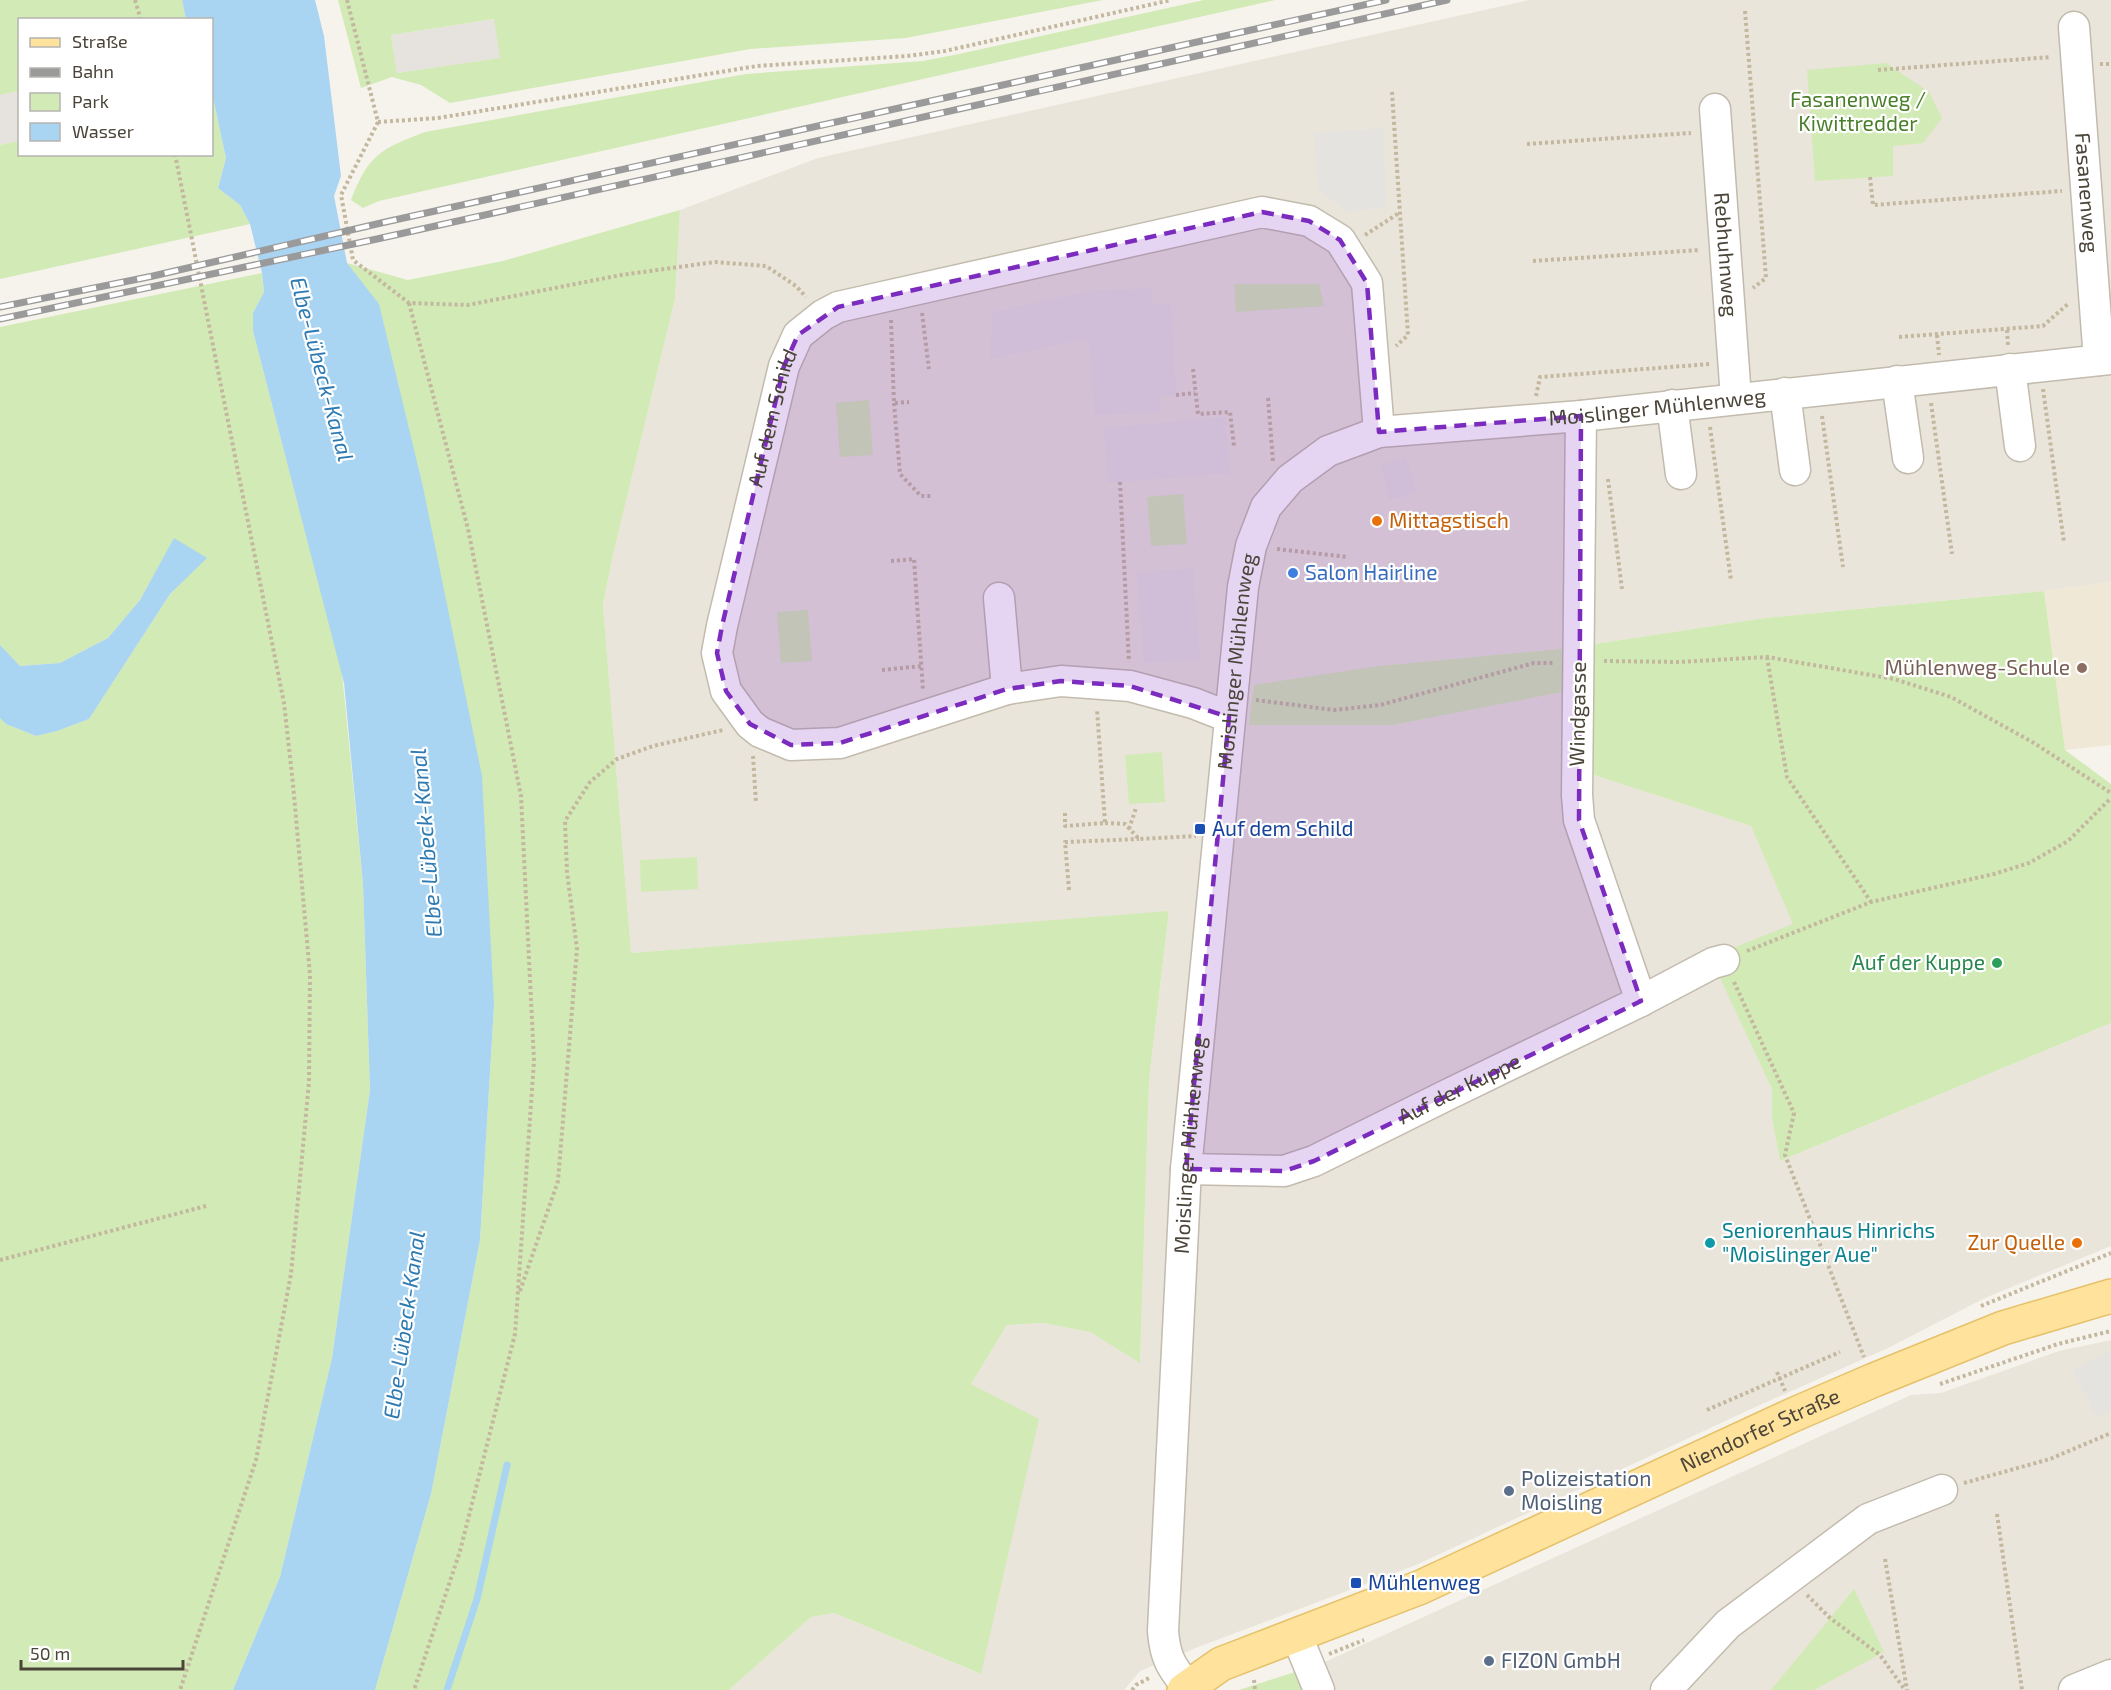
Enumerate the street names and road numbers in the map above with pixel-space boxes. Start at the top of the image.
street label: Fasanenweg [2071,131,2105,254]
street label: Rebhuhnweg [1710,191,1744,318]
street label: Auf dem Schild [742,344,801,489]
street label: Moislinger Mühlenweg [1548,382,1767,430]
street label: Moislinger Mühlenweg [1211,550,1260,771]
street label: Windgasse [1563,661,1590,767]
street label: Moislinger Mühlenweg [1168,1035,1210,1254]
street label: Auf der Kuppe [1394,1047,1524,1128]
street label: Niendorfer Straße [1676,1382,1843,1476]

